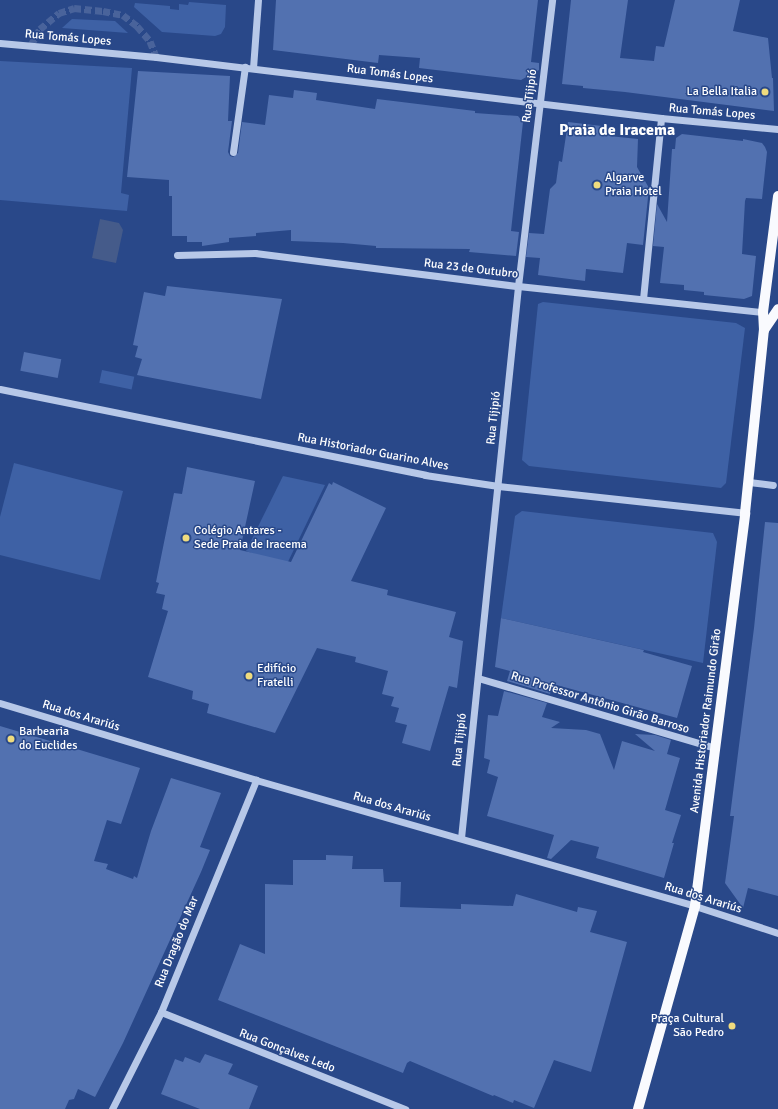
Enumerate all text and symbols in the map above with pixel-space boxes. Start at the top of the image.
street label: Rua Tomás Lopes [24,27,112,49]
street label: Rua Tomás Lopes [346,62,434,86]
street label: Rua Tijipió [520,68,540,124]
place label: La Bella Italia [687,85,757,99]
marker: La Bella Italia [760,87,770,97]
street label: Rua Tomás Lopes [668,101,756,123]
district label: Praia de Iracema [559,120,675,140]
place label: Algarve Praia Hotel [605,171,662,199]
marker: Algarve Praia Hotel [592,180,602,190]
street label: Rua 23 de Outubro [423,256,519,282]
street label: Rua Tijipió [484,390,504,446]
street label: Rua Historiador Guarino Alves [296,430,450,474]
place label: Colégio Antares - Sede Praia de Iracema [194,524,307,552]
marker: Colégio Antares - Sede Praia de Iracema [181,533,191,543]
street label: Avenida Historiador Raimundo Girão [688,628,724,814]
place label: Edifício Fratelli [257,662,296,690]
street label: Rua Professor Antônio Girão Barroso [509,669,691,737]
marker: Edifício Fratelli [244,671,254,681]
street label: Rua dos Arariús [41,697,121,735]
street label: Rua Tijipió [450,712,470,768]
place label: Barbearia do Euclides [19,725,77,753]
marker: Barbearia do Euclides [6,734,16,744]
street label: Rua dos Arariús [351,789,433,825]
street label: Rua dos Arariús [663,879,743,917]
street label: Rua Dragão do Mar [152,894,202,990]
place label: Praça Cultural São Pedro [651,1012,724,1040]
marker: Praça Cultural São Pedro [727,1021,737,1031]
street label: Rua Gonçalves Ledo [237,1026,337,1076]

